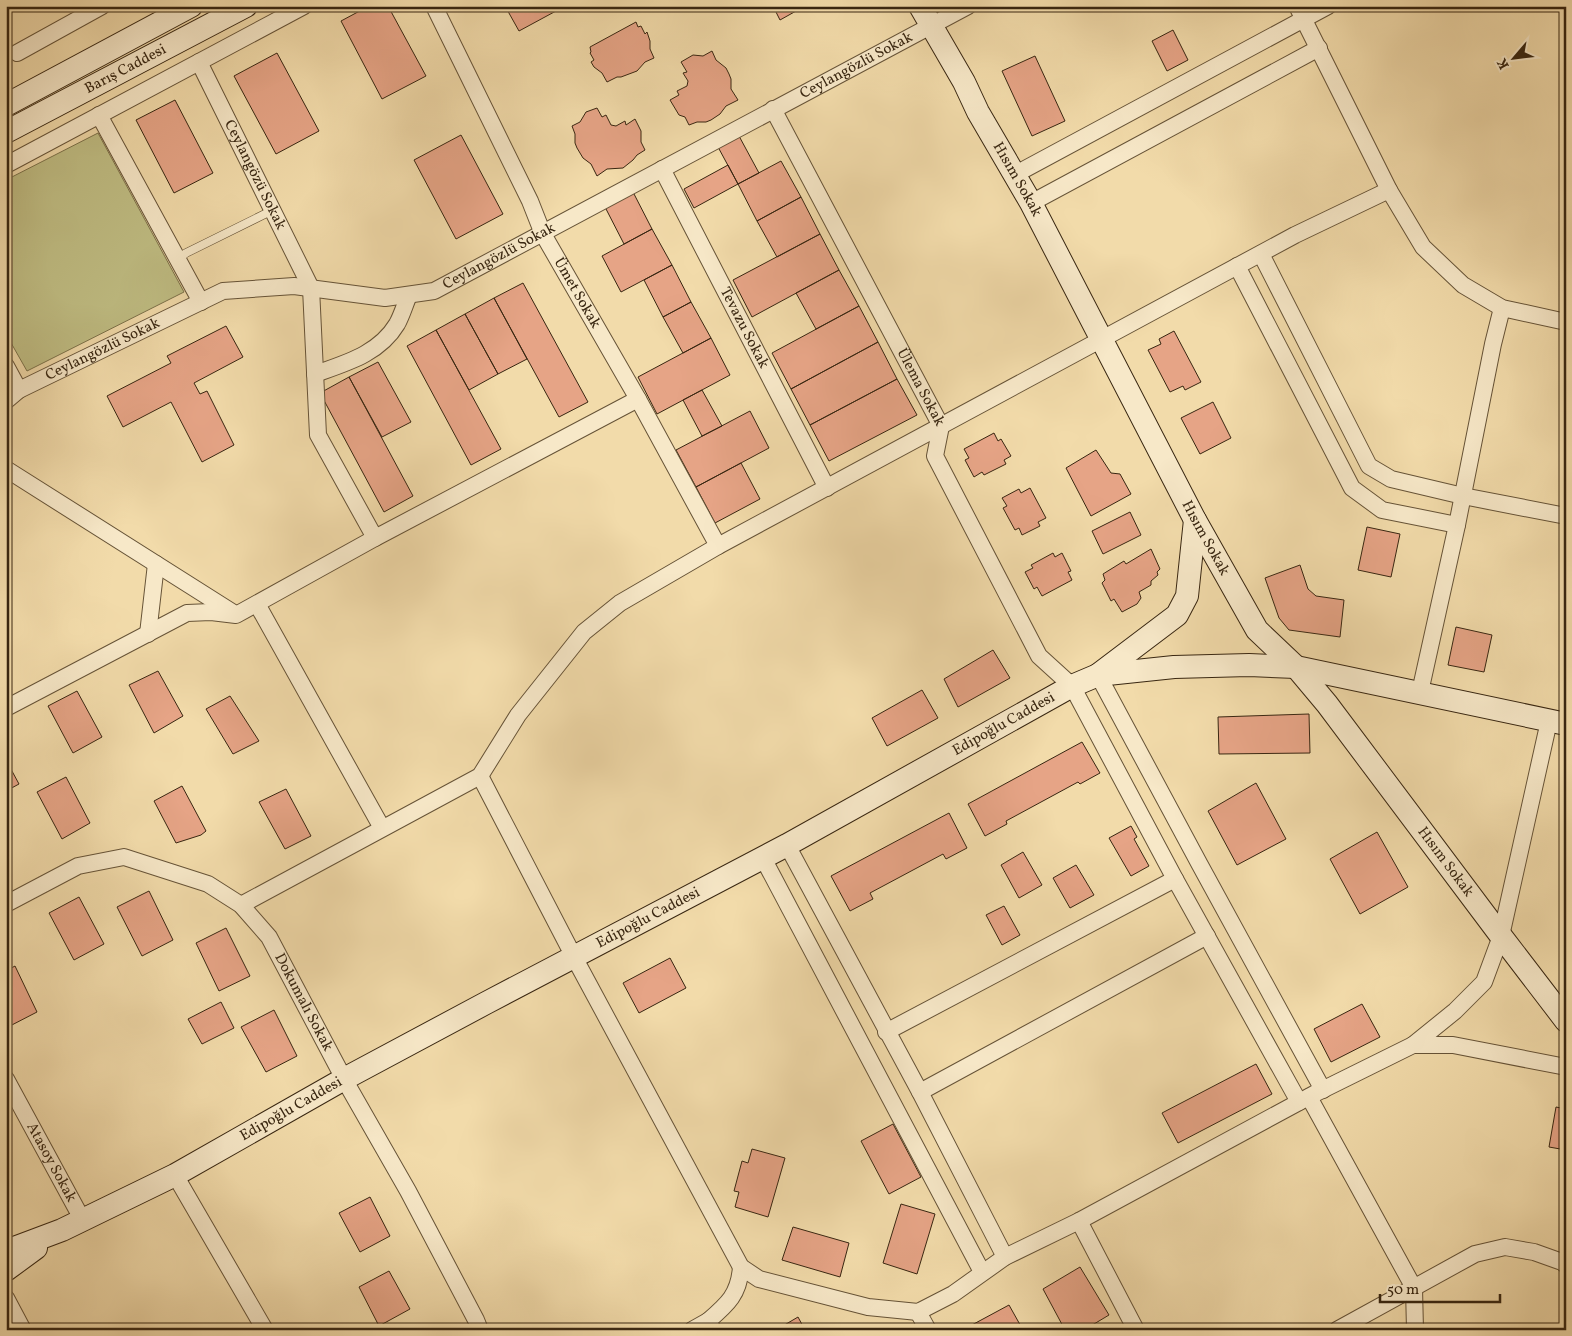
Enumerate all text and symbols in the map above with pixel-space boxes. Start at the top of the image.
street label: Ceylangözlü Sokak [796,27,916,104]
north arrow [1490,32,1540,82]
street label: Barış Caddesi [81,39,170,99]
text: K [1493,54,1515,72]
street label: Ceylangözü Sokak [219,116,291,234]
street label: Hısım Sokak [987,138,1047,221]
street label: Ceylangözlü Sokak [439,218,559,295]
street label: Ümet Sokak [548,254,606,332]
street label: Tevazu Sokak [714,284,774,372]
street label: Ceylangözlü Sokak [42,313,163,386]
street label: Ülema Sokak [891,345,950,430]
street label: Hısım Sokak [1176,497,1235,579]
street label: Edipoğlu Caddesi [949,687,1059,761]
street label: Hısım Sokak [1412,823,1479,902]
street label: Edipoğlu Caddesi [593,882,704,954]
street label: Dokumalı Sokak [269,950,338,1055]
street label: Edipoğlu Caddesi [236,1072,346,1146]
street label: Atasoy Sokak [21,1119,82,1206]
scale bar [1380,1271,1500,1303]
text: 50 m [1387,1280,1419,1301]

